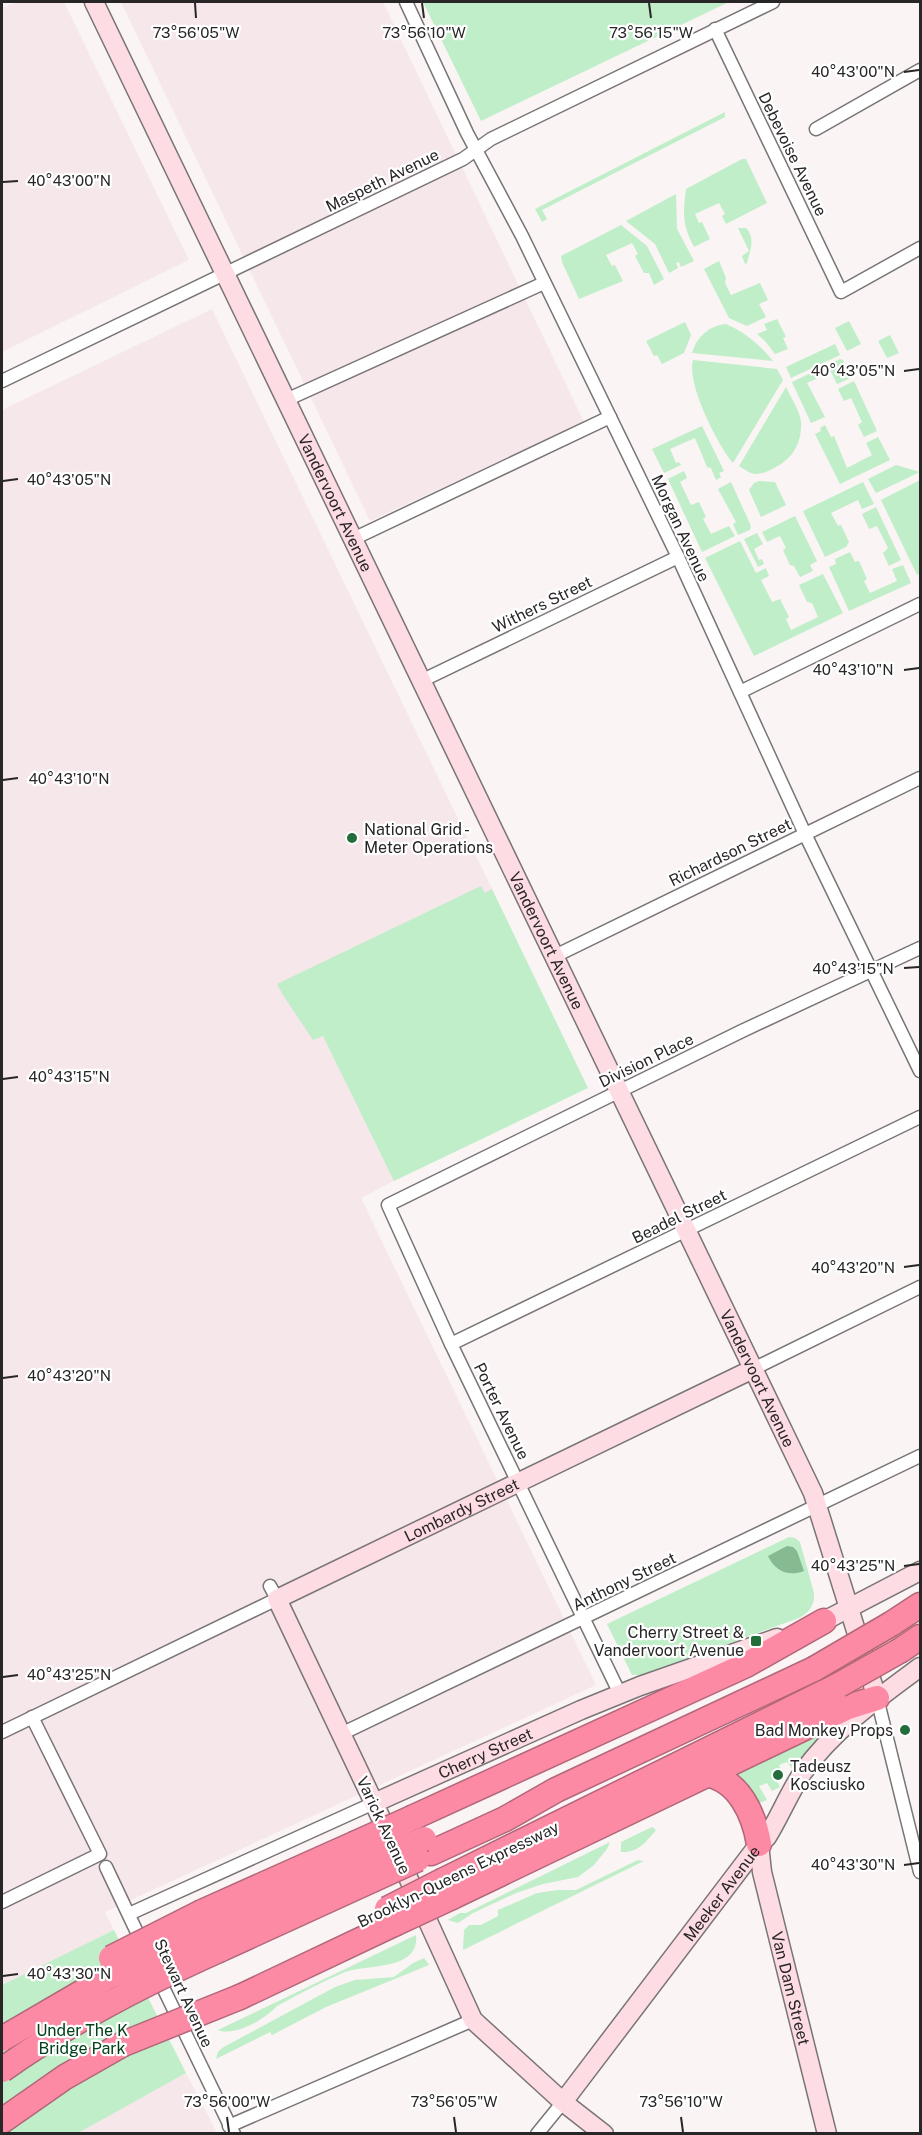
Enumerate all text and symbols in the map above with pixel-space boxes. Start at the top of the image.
text: 73°56'05"W [152,24,240,41]
text: 73°56'10"W [382,24,466,41]
text: 73°56'15"W [609,24,693,41]
text: 40°43'00"N [811,63,895,80]
street label: Debevoise Avenue [754,89,831,219]
street label: Maspeth Avenue [323,145,442,216]
text: 40°43'00"N [27,172,111,189]
text: 40°43'05"N [811,362,895,379]
street label: Vandervoort Avenue [294,431,376,575]
text: 40°43'05"N [27,471,111,488]
street label: Morgan Avenue [647,472,714,585]
street label: Withers Street [489,572,595,637]
text: 40°43'10"N [812,661,894,678]
text: 40°43'10"N [28,770,110,787]
street label: Richardson Street [666,815,795,890]
place label: National Grid - Meter Operations [364,820,493,857]
marker: National Grid - Meter Operations [345,831,359,845]
street label: Vandervoort Avenue [505,869,587,1013]
text: 40°43'15"N [812,960,894,977]
street label: Division Place [596,1029,697,1092]
text: 40°43'15"N [28,1068,110,1085]
street label: Beadel Street [629,1185,730,1247]
text: 40°43'20"N [811,1259,895,1276]
street label: Vandervoort Avenue [716,1307,798,1450]
street label: Porter Avenue [470,1360,533,1463]
text: 40°43'20"N [27,1367,111,1384]
street label: Lombardy Street [401,1475,522,1546]
street label: Anthony Street [569,1548,679,1615]
text: 40°43'25"N [811,1557,895,1574]
place label: Cherry Street & Vandervoort Avenue [594,1623,744,1660]
marker: Cherry Street & Vandervoort Avenue [749,1634,763,1648]
text: 40°43'25"N [27,1666,111,1683]
place label: Bad Monkey Props [755,1721,893,1740]
marker: Bad Monkey Props [898,1723,912,1737]
street label: Cherry Street [435,1724,536,1783]
place label: Tadeusz Kosciusko [790,1757,865,1794]
marker: Tadeusz Kosciusko [771,1768,785,1782]
street label: Varick Avenue [353,1773,414,1877]
street label: Brooklyn-Queens Expressway [354,1817,562,1932]
street label: Meeker Avenue [680,1842,764,1945]
text: 40°43'30"N [811,1856,895,1873]
street label: Van Dam Street [767,1930,814,2047]
street label: Stewart Avenue [150,1936,217,2051]
text: 40°43'30"N [27,1965,111,1982]
park label: Under The K Bridge Park [36,2021,128,2058]
text: 73°56'00"W [184,2093,270,2110]
text: 73°56'05"W [410,2093,498,2110]
text: 73°56'10"W [639,2093,723,2110]

